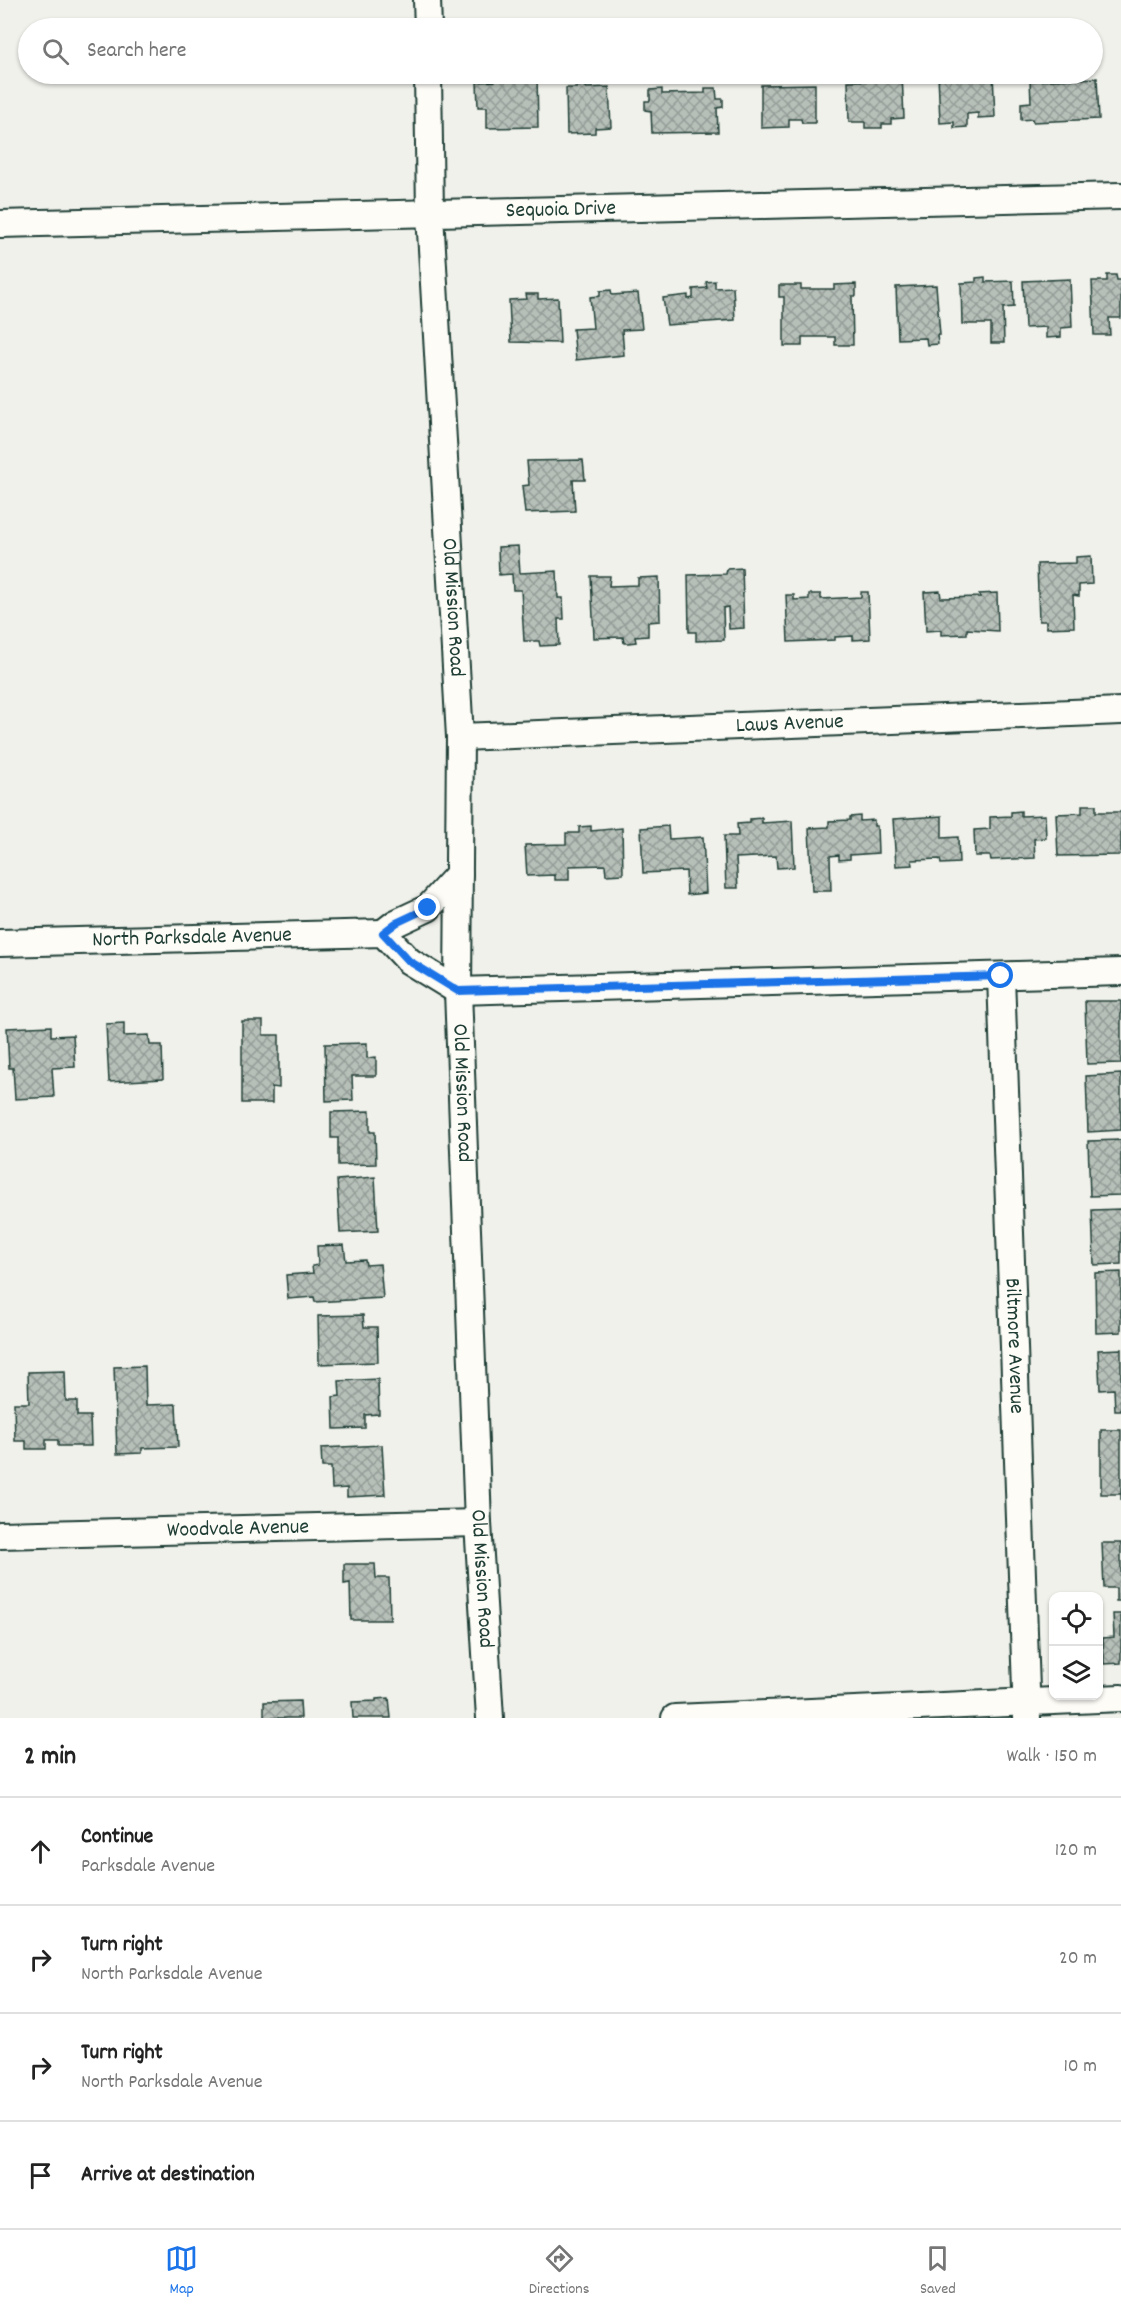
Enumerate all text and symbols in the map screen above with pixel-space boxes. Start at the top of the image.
search box [18,18,1103,84]
icon: search [39,35,72,68]
text: Search here [87,36,186,67]
street label: Sequoia Drive [505,193,616,227]
street label: Old Mission Road [433,537,472,678]
street label: Laws Avenue [735,706,844,742]
route end [414,894,440,920]
street label: North Parksdale Avenue [92,920,292,956]
route start [987,962,1013,988]
street label: Old Mission Road [444,1023,480,1163]
street label: Biltmore Avenue [996,1277,1032,1414]
street label: Old Mission Road [462,1509,501,1649]
street label: Woodvale Avenue [166,1512,309,1546]
map controls [1049,1592,1103,1700]
button: locate [1049,1592,1103,1646]
button: layers [1049,1646,1103,1700]
text: 2 min [24,1739,76,1776]
text: Walk · 150 m [1007,1743,1097,1771]
text: Continue [81,1822,153,1853]
icon: ahead [24,1835,57,1868]
text: 120 m [1055,1837,1097,1865]
text: Parksdale Avenue [81,1853,215,1881]
text: Turn right [81,1930,163,1961]
icon: right [24,1943,57,1976]
text: 20 m [1059,1945,1097,1973]
text: North Parksdale Avenue [81,1961,262,1989]
text: Turn right [81,2038,163,2069]
icon: right [24,2051,57,2084]
text: 10 m [1063,2053,1097,2081]
text: North Parksdale Avenue [81,2069,262,2097]
icon: arrive [24,2159,57,2192]
text: Arrive at destination [81,2160,255,2191]
tab: Map [165,2242,198,2301]
tab: Directions [529,2242,589,2301]
tab: Saved [920,2242,956,2301]

